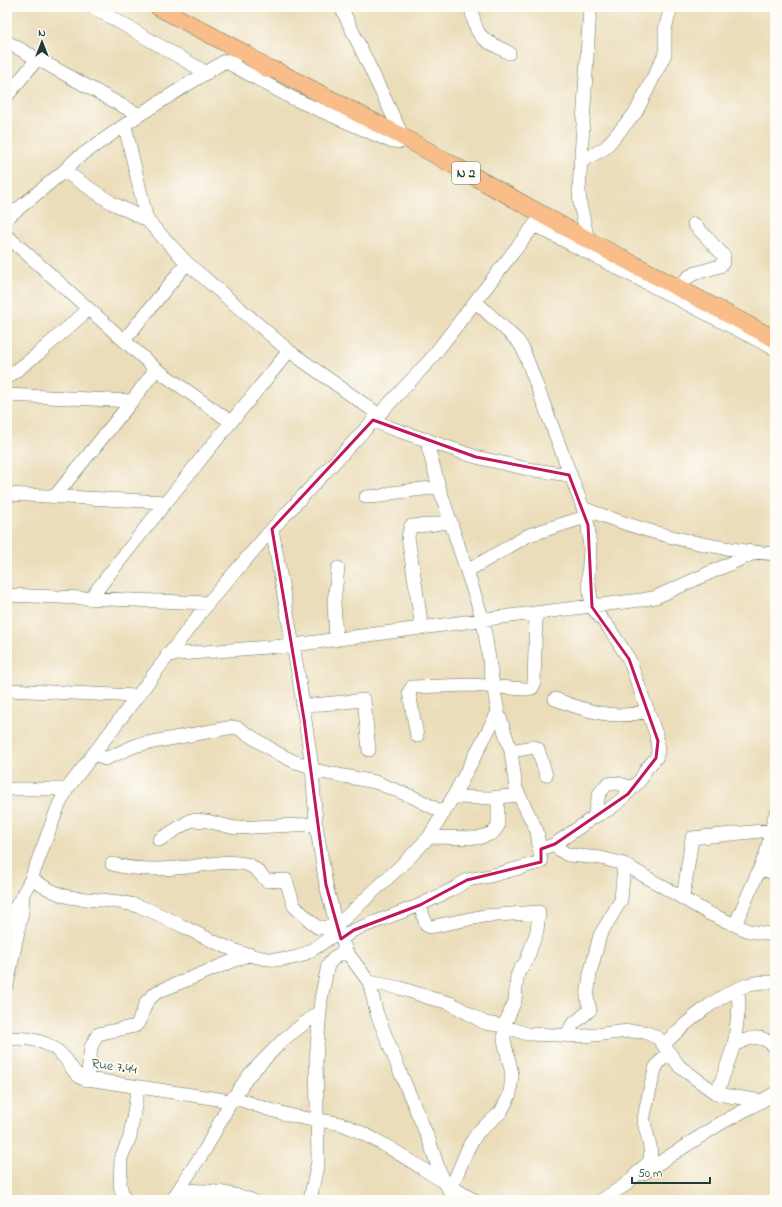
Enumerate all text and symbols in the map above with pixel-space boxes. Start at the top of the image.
north arrow [22,22,62,62]
text: N [38,25,46,41]
road number: N 2 [452,162,480,184]
street label: Rue 7.44 [90,1053,138,1081]
scale bar [632,1159,710,1185]
text: 50 m [638,1165,662,1183]

